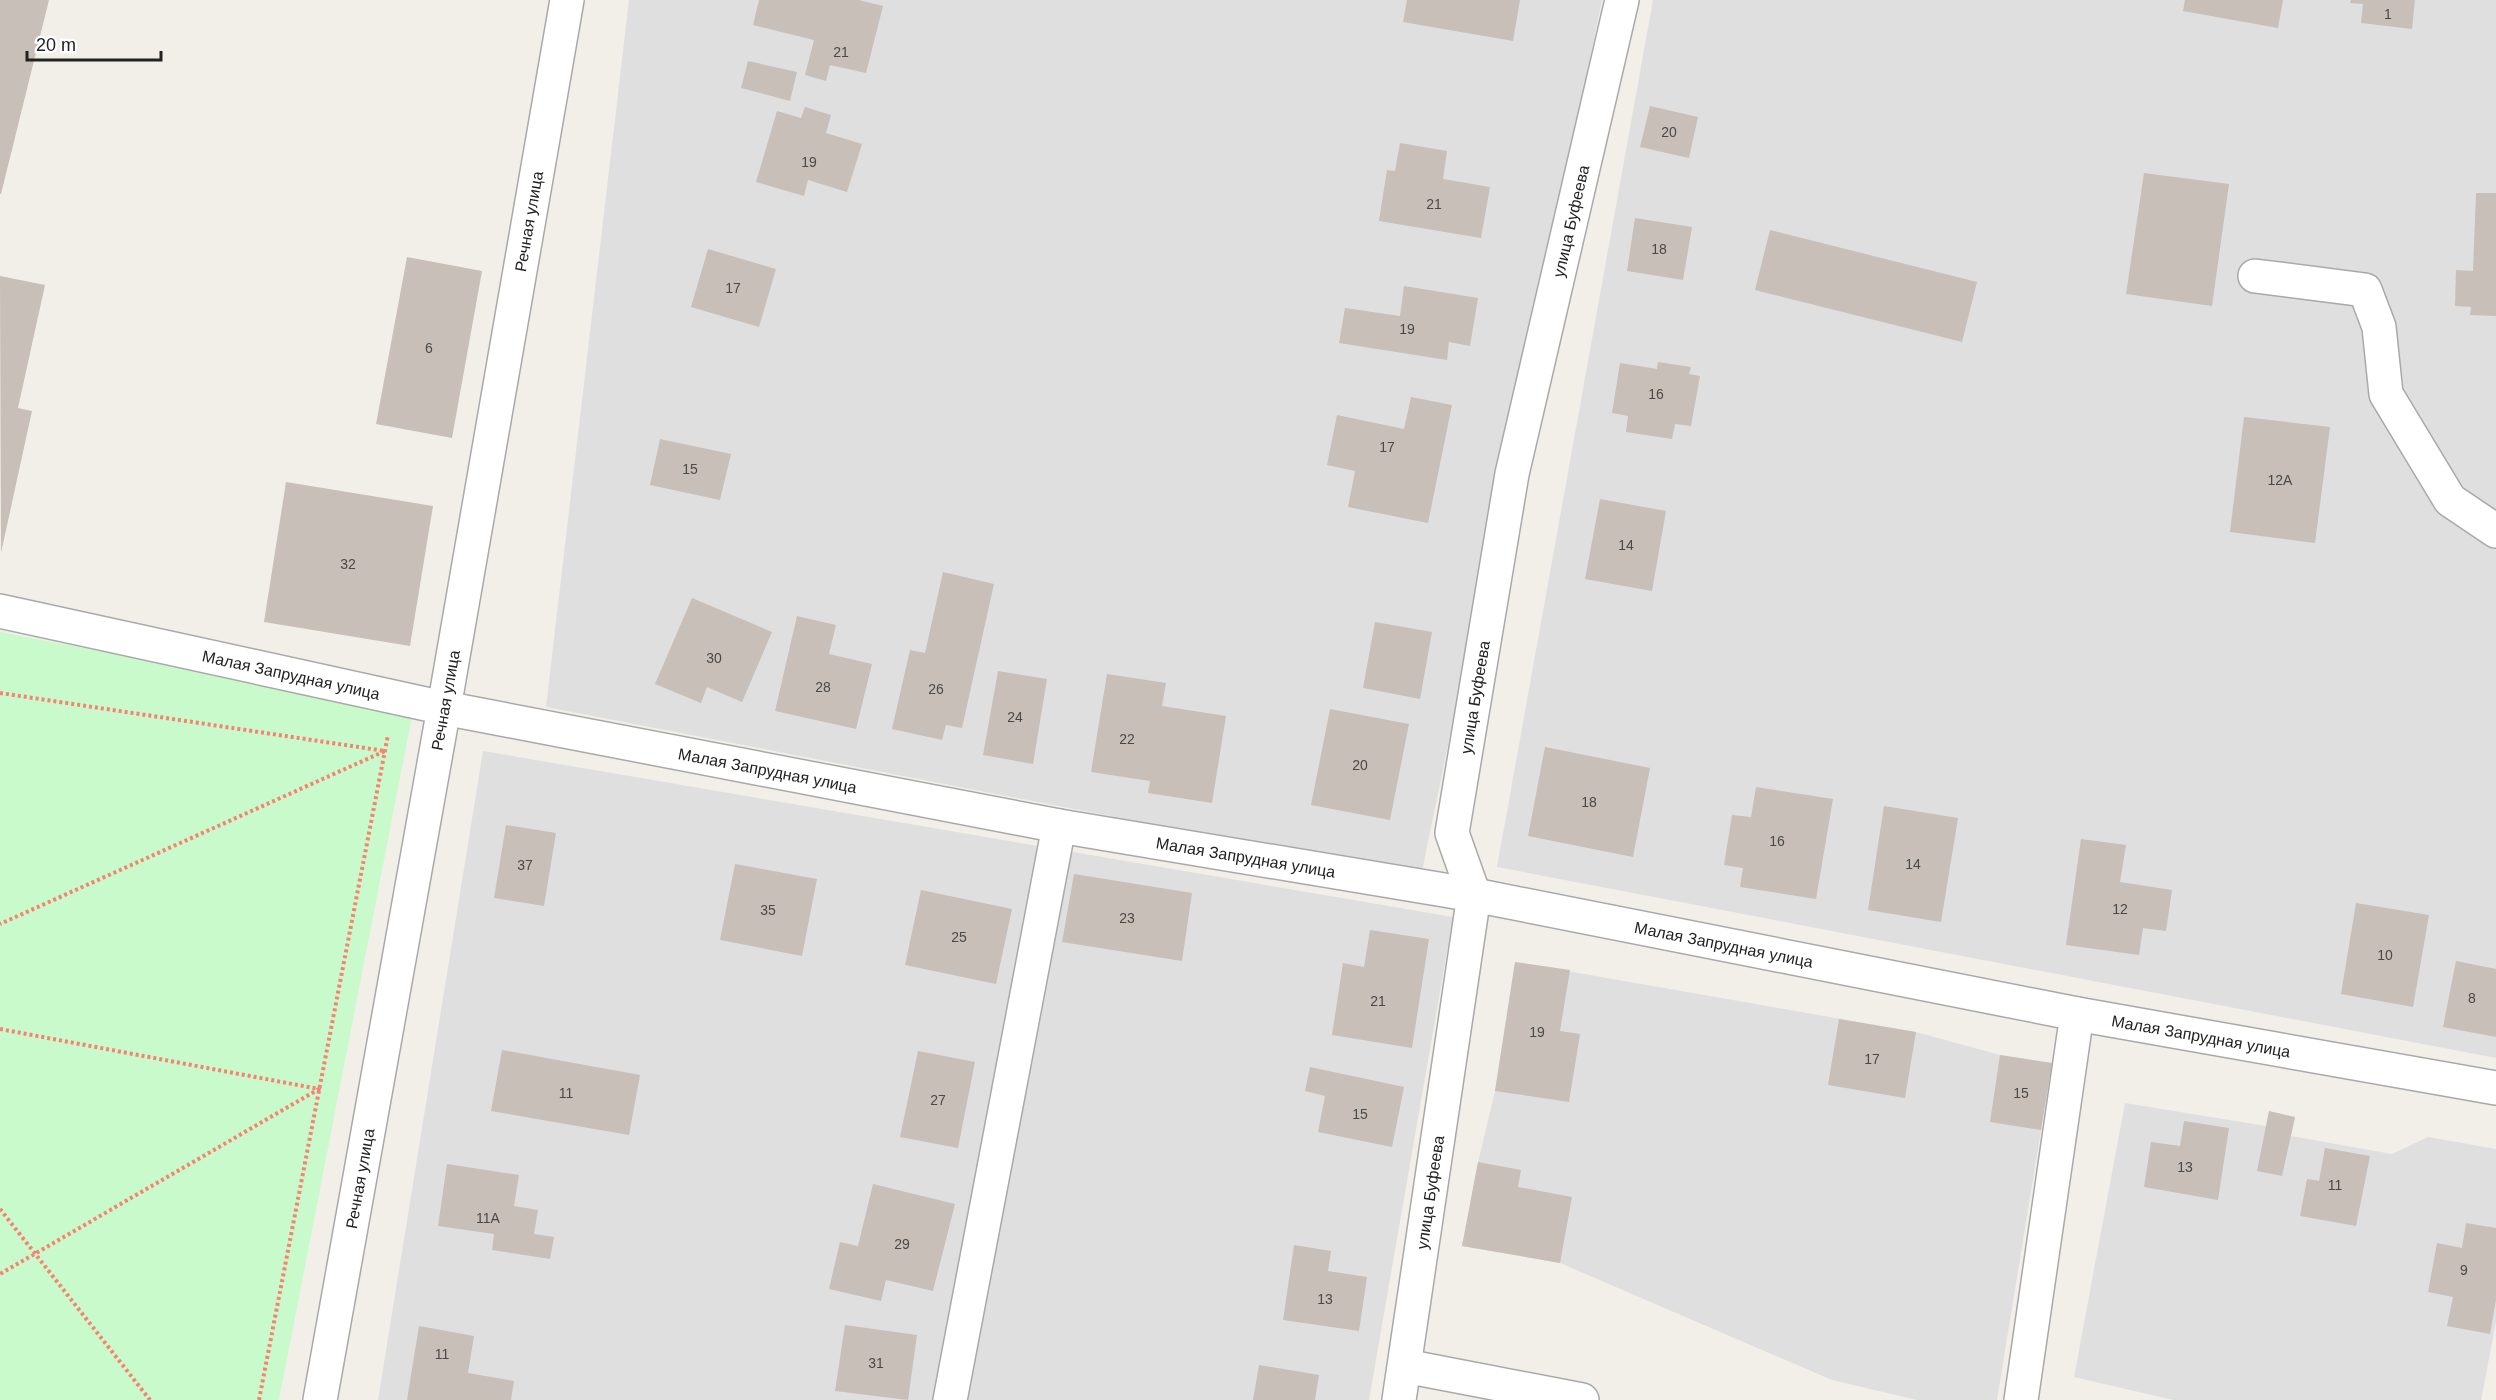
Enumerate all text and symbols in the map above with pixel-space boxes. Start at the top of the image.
house number: 1 [2384,6,2392,22]
scale bar [27,24,160,62]
text: 20 m [36,35,76,55]
house number: 21 [833,44,849,60]
house number: 20 [1661,124,1677,140]
house number: 19 [801,154,817,170]
street label: улица Буфеева [1550,163,1592,279]
street label: Речная улица [512,170,546,273]
house number: 21 [1426,196,1442,212]
house number: 18 [1651,241,1667,257]
house number: 17 [725,280,741,296]
house number: 19 [1399,321,1415,337]
house number: 6 [425,340,433,356]
house number: 16 [1648,386,1664,402]
house number: 17 [1379,439,1395,455]
house number: 15 [682,461,698,477]
house number: 12А [2268,472,2293,488]
house number: 14 [1618,537,1634,553]
house number: 32 [340,556,356,572]
street label: улица Буфеева [1457,639,1493,755]
street label: Малая Запрудная улица [201,647,382,703]
street label: Речная улица [429,649,463,752]
house number: 30 [706,650,722,666]
house number: 28 [815,679,831,695]
house number: 26 [928,681,944,697]
house number: 24 [1007,709,1023,725]
house number: 22 [1119,731,1135,747]
street label: Малая Запрудная улица [677,745,858,796]
house number: 20 [1352,757,1368,773]
house number: 18 [1581,794,1597,810]
house number: 16 [1769,833,1785,849]
street label: Малая Запрудная улица [1155,834,1337,881]
house number: 14 [1905,856,1921,872]
house number: 37 [517,857,533,873]
house number: 12 [2112,901,2128,917]
house number: 35 [760,902,776,918]
house number: 23 [1119,910,1135,926]
street label: Малая Запрудная улица [1633,919,1814,971]
house number: 25 [951,929,967,945]
house number: 10 [2377,947,2393,963]
house number: 8 [2468,990,2476,1006]
house number: 21 [1370,993,1386,1009]
street label: Малая Запрудная улица [2110,1012,2292,1061]
house number: 19 [1529,1024,1545,1040]
house number: 17 [1864,1051,1880,1067]
house number: 11 [559,1085,573,1101]
house number: 15 [2013,1085,2029,1101]
house number: 27 [930,1092,946,1108]
house number: 15 [1352,1106,1368,1122]
street label: Речная улица [343,1127,378,1230]
street label: улица Буфеева [1414,1134,1447,1250]
house number: 13 [2177,1159,2193,1175]
house number: 11 [2328,1177,2342,1193]
house number: 11А [476,1210,501,1226]
house number: 29 [894,1236,910,1252]
house number: 9 [2460,1262,2468,1278]
house number: 13 [1317,1291,1333,1307]
house number: 11 [435,1346,449,1362]
house number: 31 [868,1355,884,1371]

